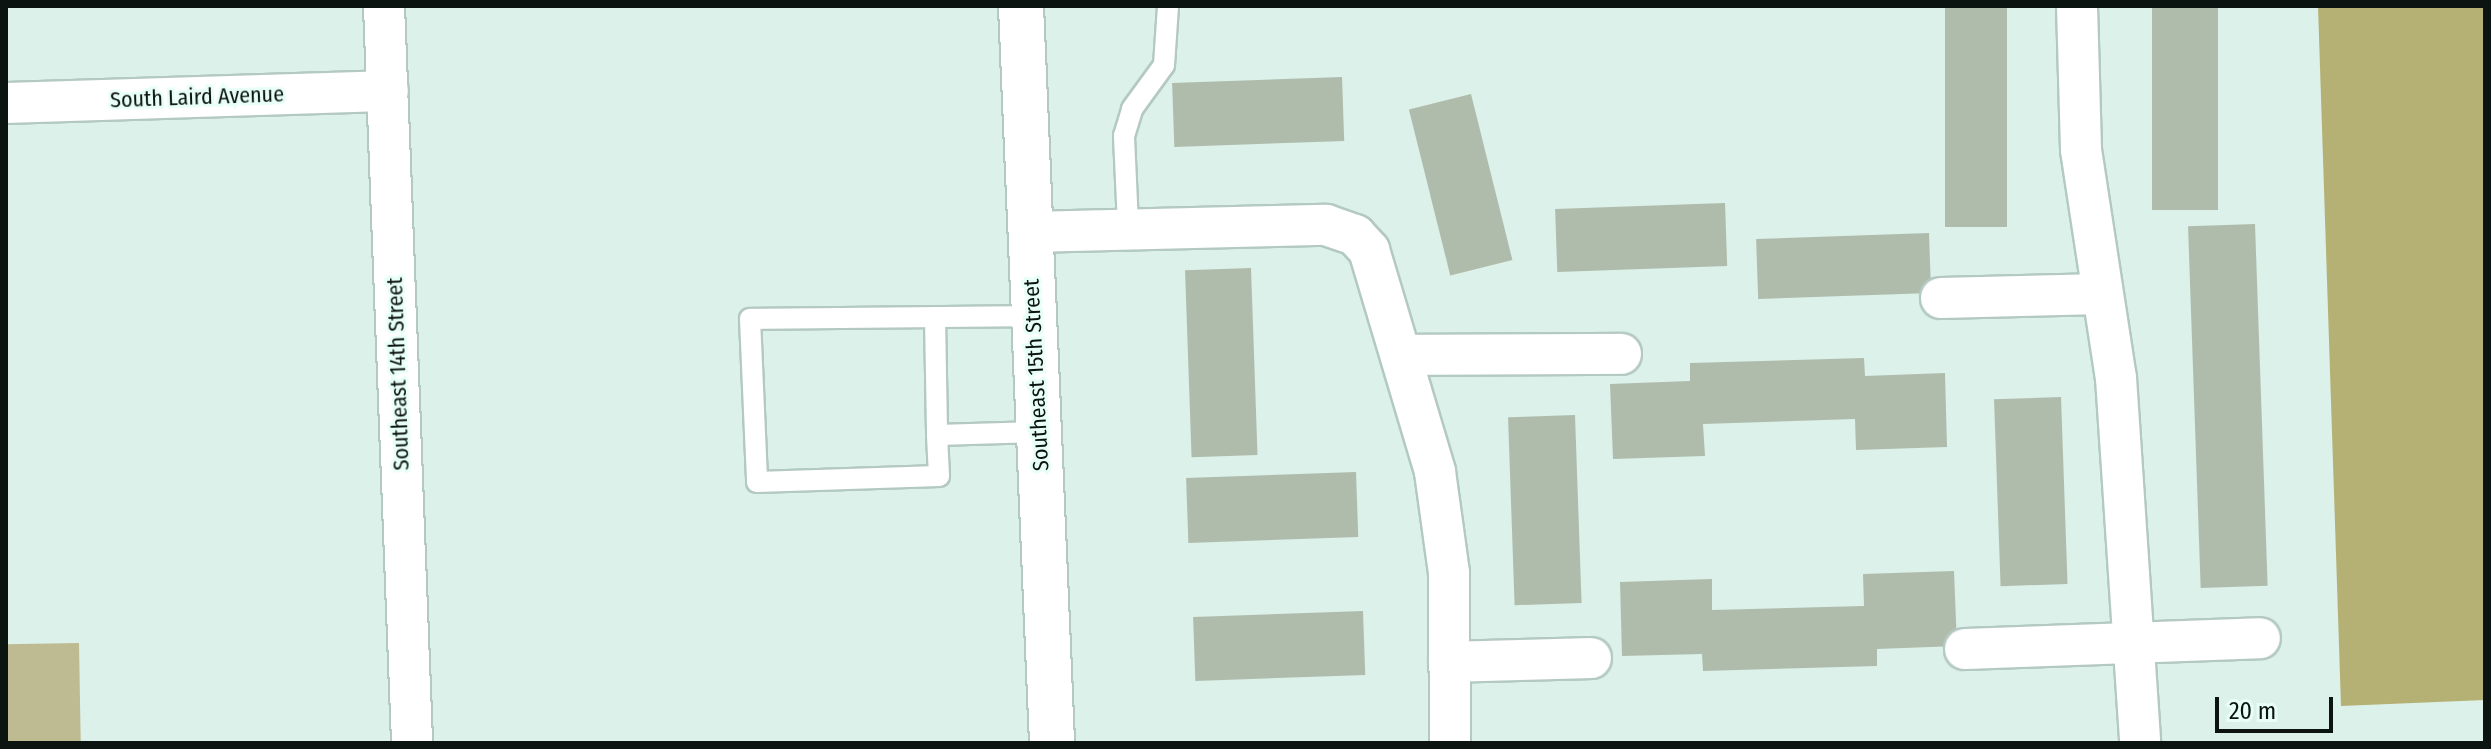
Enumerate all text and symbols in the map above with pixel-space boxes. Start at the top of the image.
street label: South Laird Avenue [110,81,284,113]
street label: Southeast 14th Street [381,277,415,471]
street label: Southeast 15th Street [1018,278,1054,472]
scale bar [2219,681,2337,731]
text: 20 m [2229,697,2276,725]

